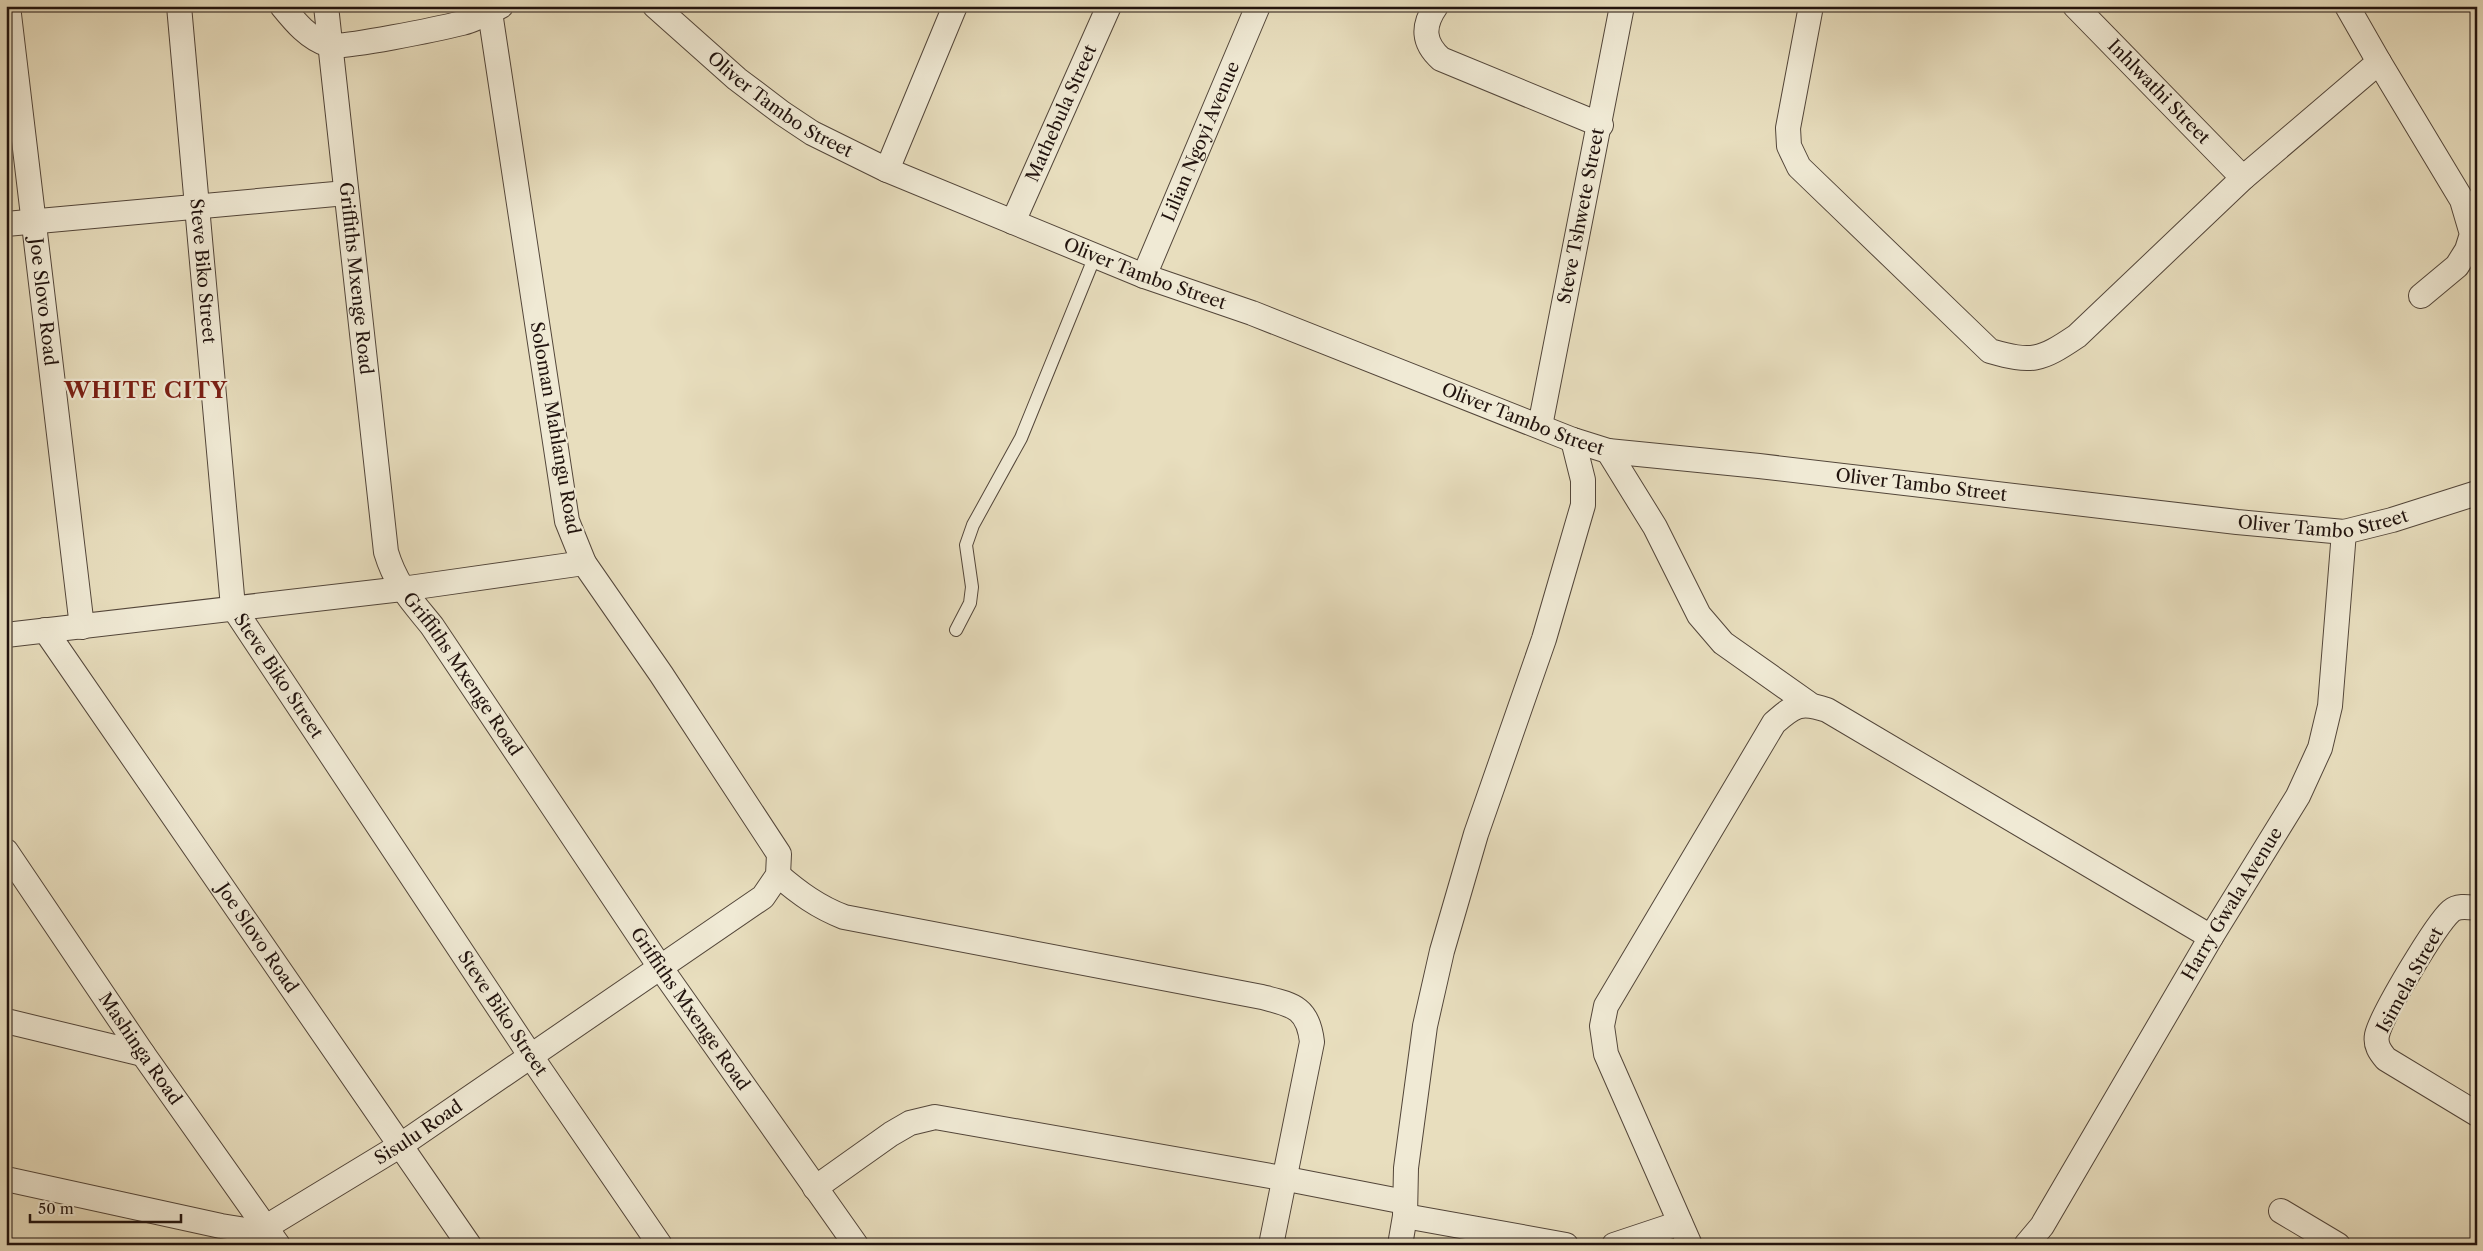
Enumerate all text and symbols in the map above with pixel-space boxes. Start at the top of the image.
street label: Inhlwathi Street [2103,35,2215,149]
street label: Mathebula Street [1021,41,1102,185]
street label: Oliver Tambo Street [703,47,857,163]
street label: Lilian Ngoyi Avenue [1157,58,1244,225]
street label: Steve Tshwete Street [1553,126,1609,306]
street label: Griffiths Mxenge Road [334,181,377,376]
street label: Steve Biko Street [185,197,220,345]
street label: Oliver Tambo Street [1060,233,1230,315]
street label: Joe Slovo Road [24,234,62,367]
street label: Soloman Mahlangu Road [525,320,585,536]
district label: WHITE CITY [63,377,228,404]
street label: Oliver Tambo Street [1438,378,1607,460]
street label: Oliver Tambo Street [1834,464,2009,506]
street label: Oliver Tambo Street [2237,504,2411,543]
street label: Griffiths Mxenge Road [398,588,527,760]
street label: Steve Biko Street [229,609,328,743]
street label: Harry Gwala Avenue [2177,823,2287,984]
street label: Joe Slovo Road [210,876,303,997]
street label: Griffiths Mxenge Road [626,923,755,1095]
street label: Isimela Street [2372,923,2448,1037]
street label: Steve Biko Street [453,947,552,1081]
street label: Mashinga Road [94,988,187,1109]
street label: Sisulu Road [370,1095,467,1170]
scale bar [30,1191,181,1223]
text: 50 m [38,1199,74,1218]

